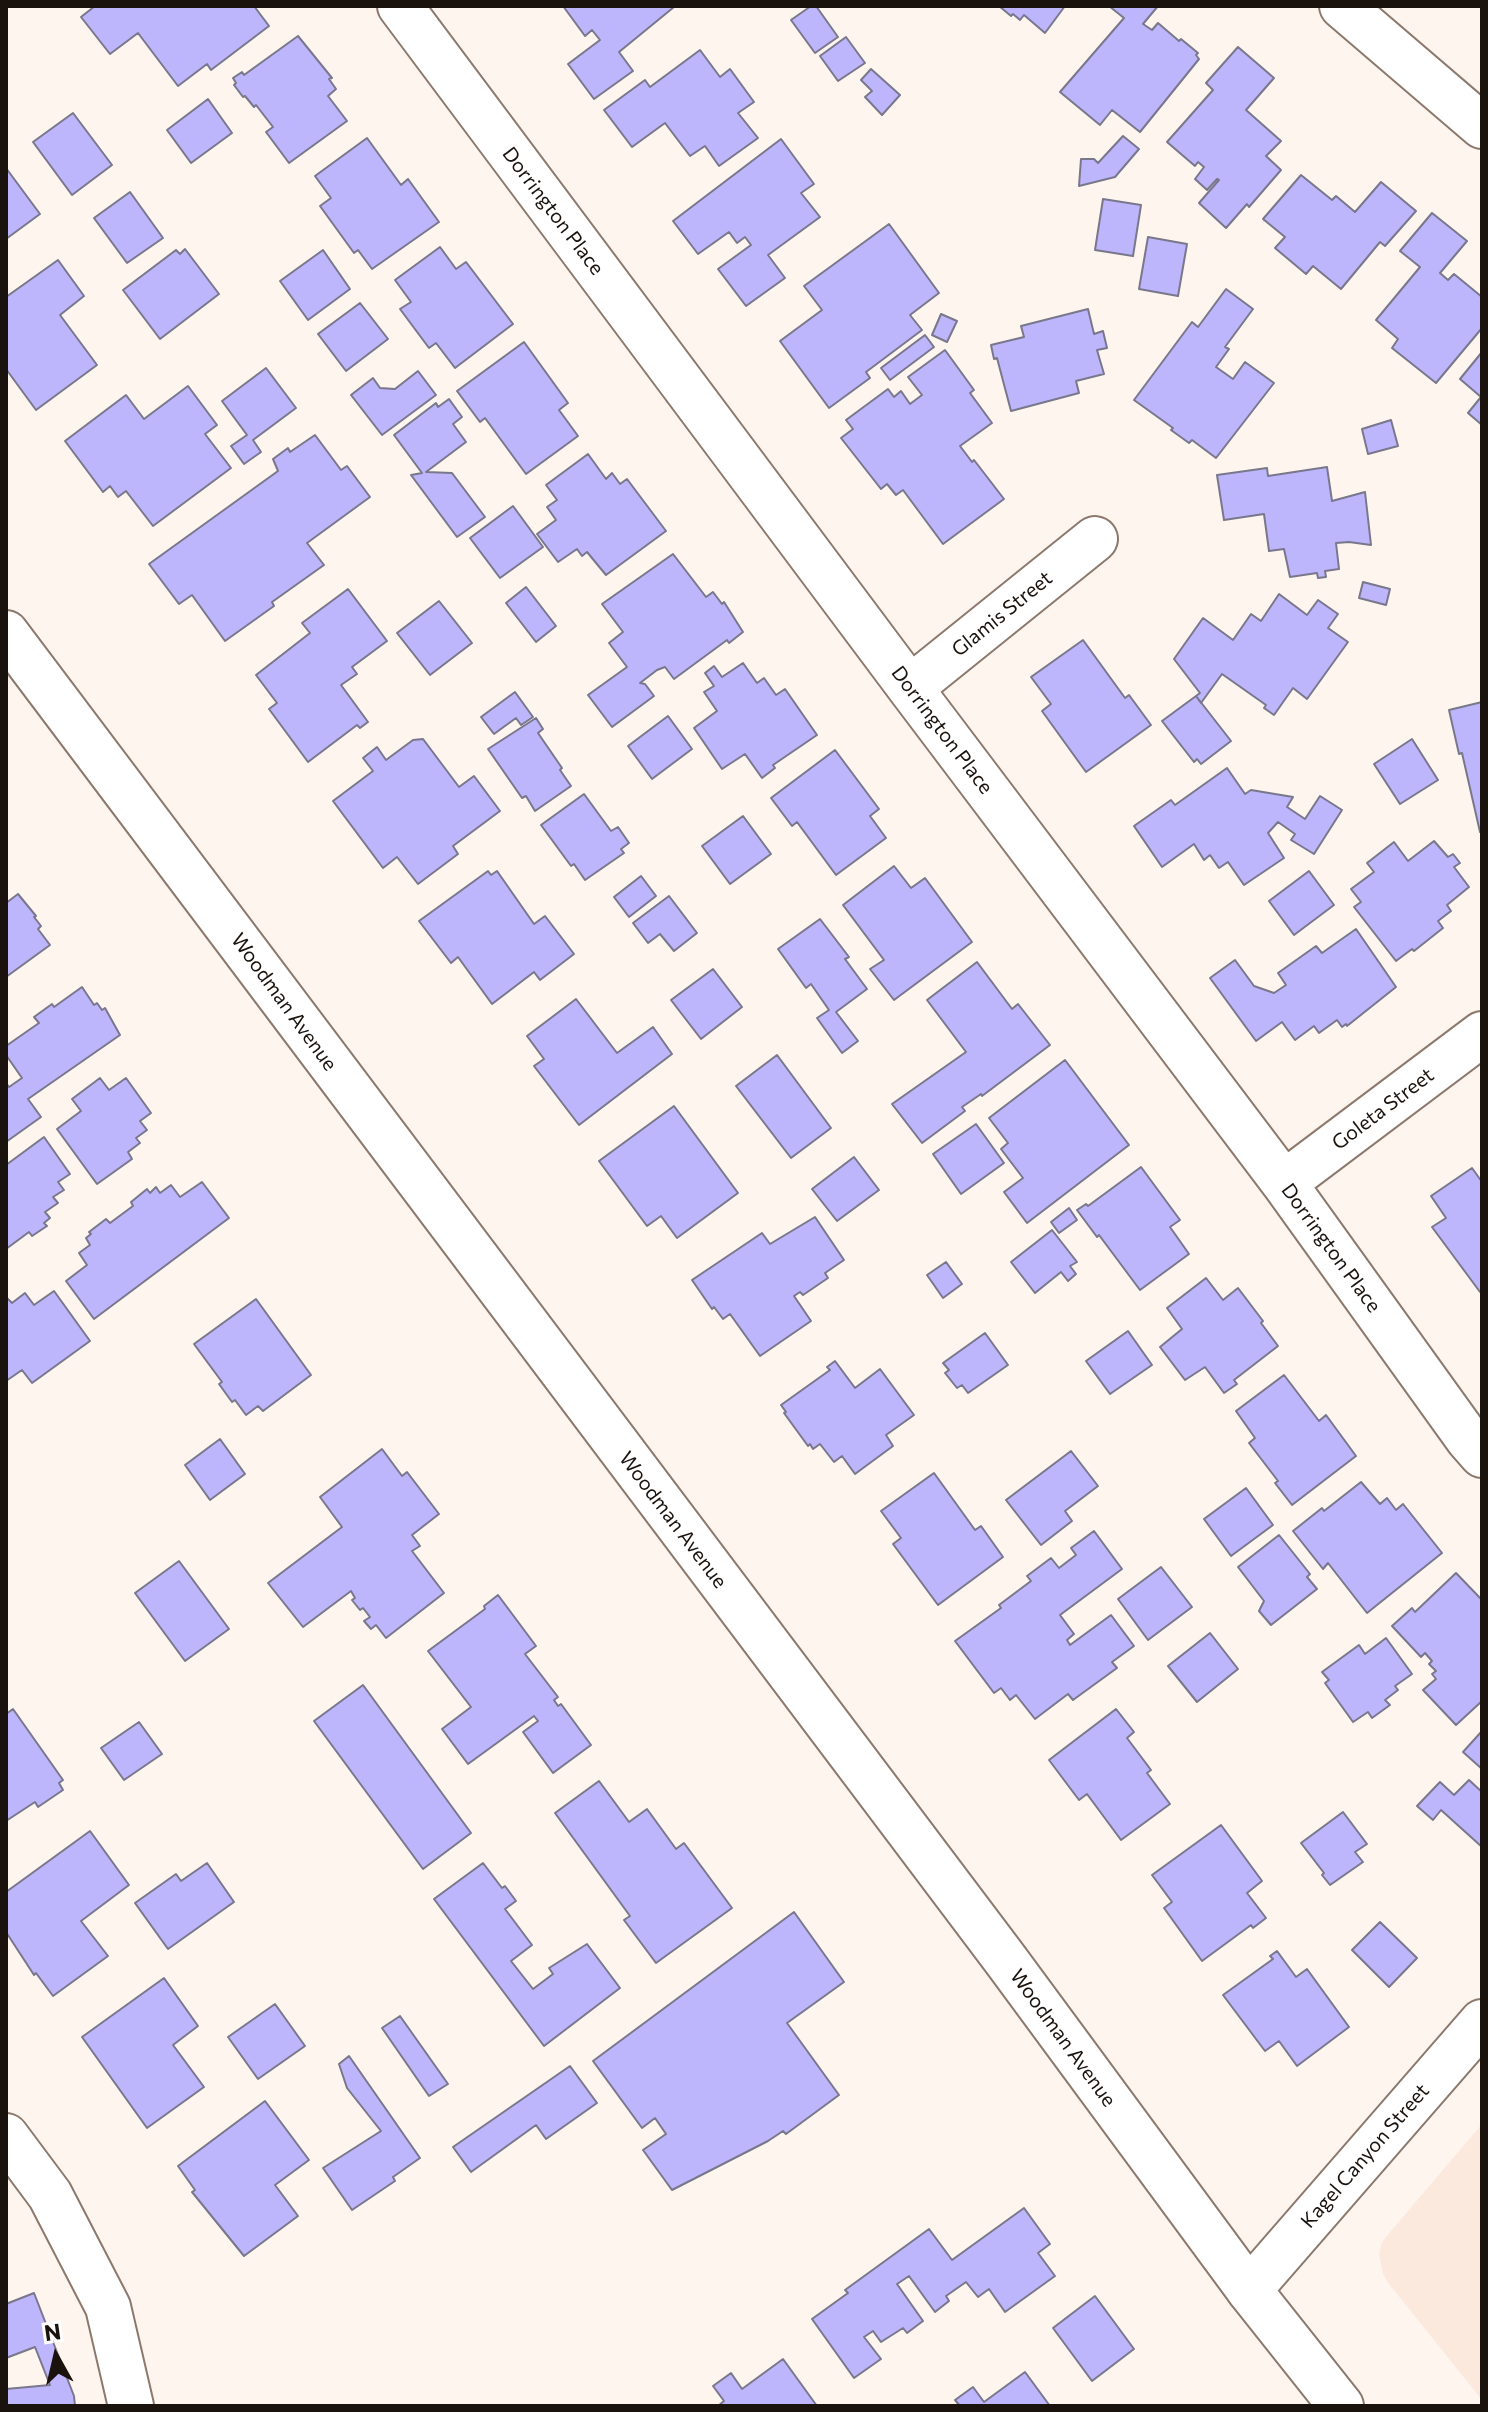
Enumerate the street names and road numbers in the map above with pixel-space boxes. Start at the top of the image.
street label: Dorrington Place [497,142,609,280]
street label: Glamis Street [947,566,1057,662]
street label: Dorrington Place [886,661,998,799]
street label: Woodman Avenue [226,928,342,1076]
street label: Goleta Street [1327,1063,1439,1155]
street label: Dorrington Place [1276,1179,1386,1317]
street label: Woodman Avenue [614,1447,732,1593]
street label: Woodman Avenue [1005,1964,1121,2112]
street label: Kagel Canyon Street [1296,2079,1434,2233]

